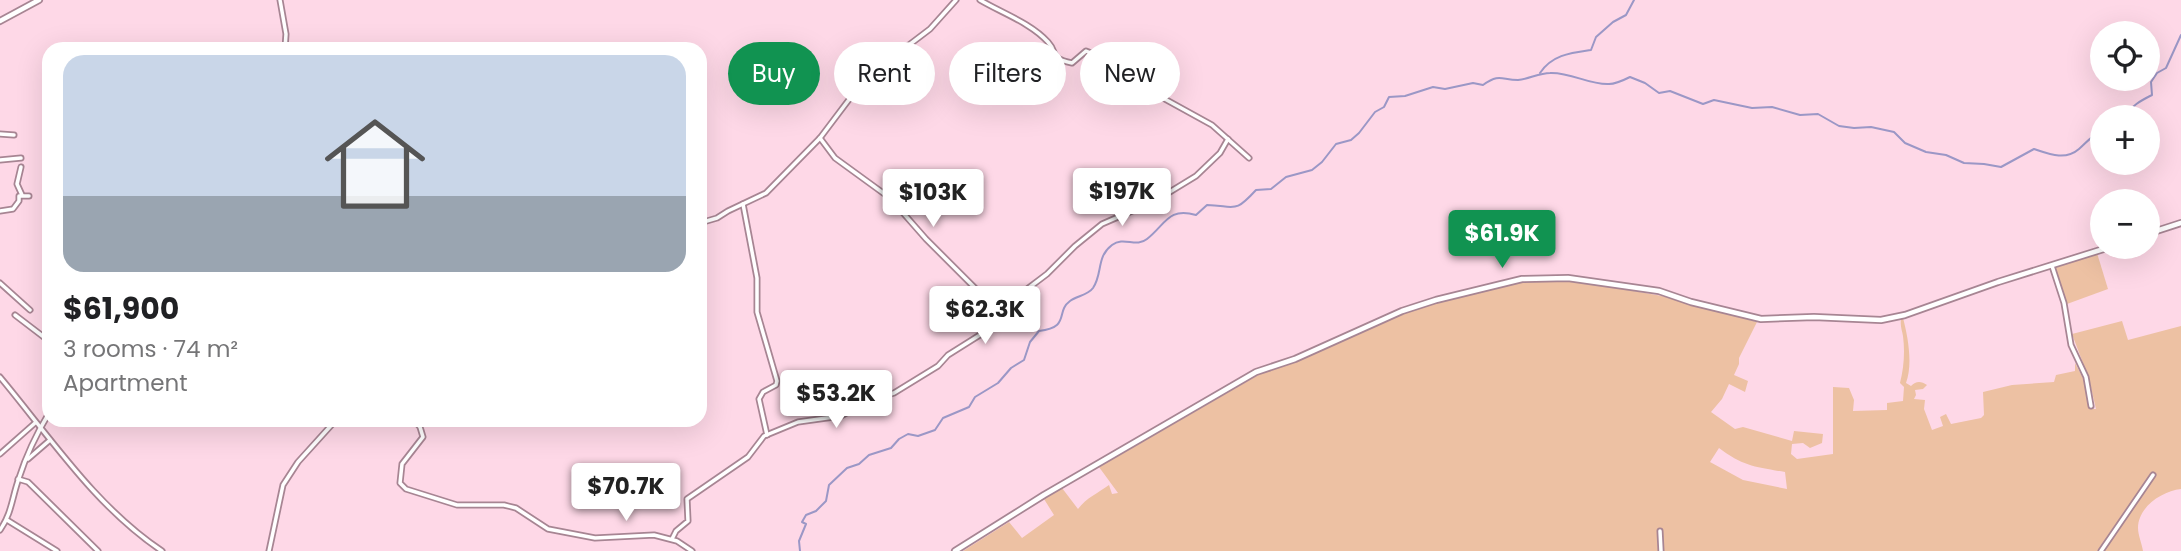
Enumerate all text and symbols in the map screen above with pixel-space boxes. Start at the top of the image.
map controls [2090,21,2160,259]
button: locate [2090,21,2160,91]
chip: Buy [728,42,820,105]
chip: Rent [834,42,935,105]
chip: Filters [949,42,1066,105]
chip: New [1080,42,1180,105]
icon: home [312,101,438,227]
button: + [2090,105,2160,175]
pin: $197K [1073,168,1171,228]
pin: $103K [884,170,982,229]
text: $197K [1089,175,1155,207]
text: $103K [899,176,967,208]
button: − [2090,189,2160,259]
pin: $61.9K [1445,210,1559,270]
text: $61.9K [1464,217,1540,249]
pin: $62.3K [928,286,1042,346]
text: $61,900 [63,287,179,330]
text: $62.3K [945,293,1025,325]
text: 3 rooms · 74 m² [63,333,238,365]
text: Apartment [63,367,188,399]
pin: $53.2K [779,370,893,430]
text: $53.2K [796,377,876,409]
pin: $70.7K [569,463,683,523]
text: $70.7K [587,470,665,502]

